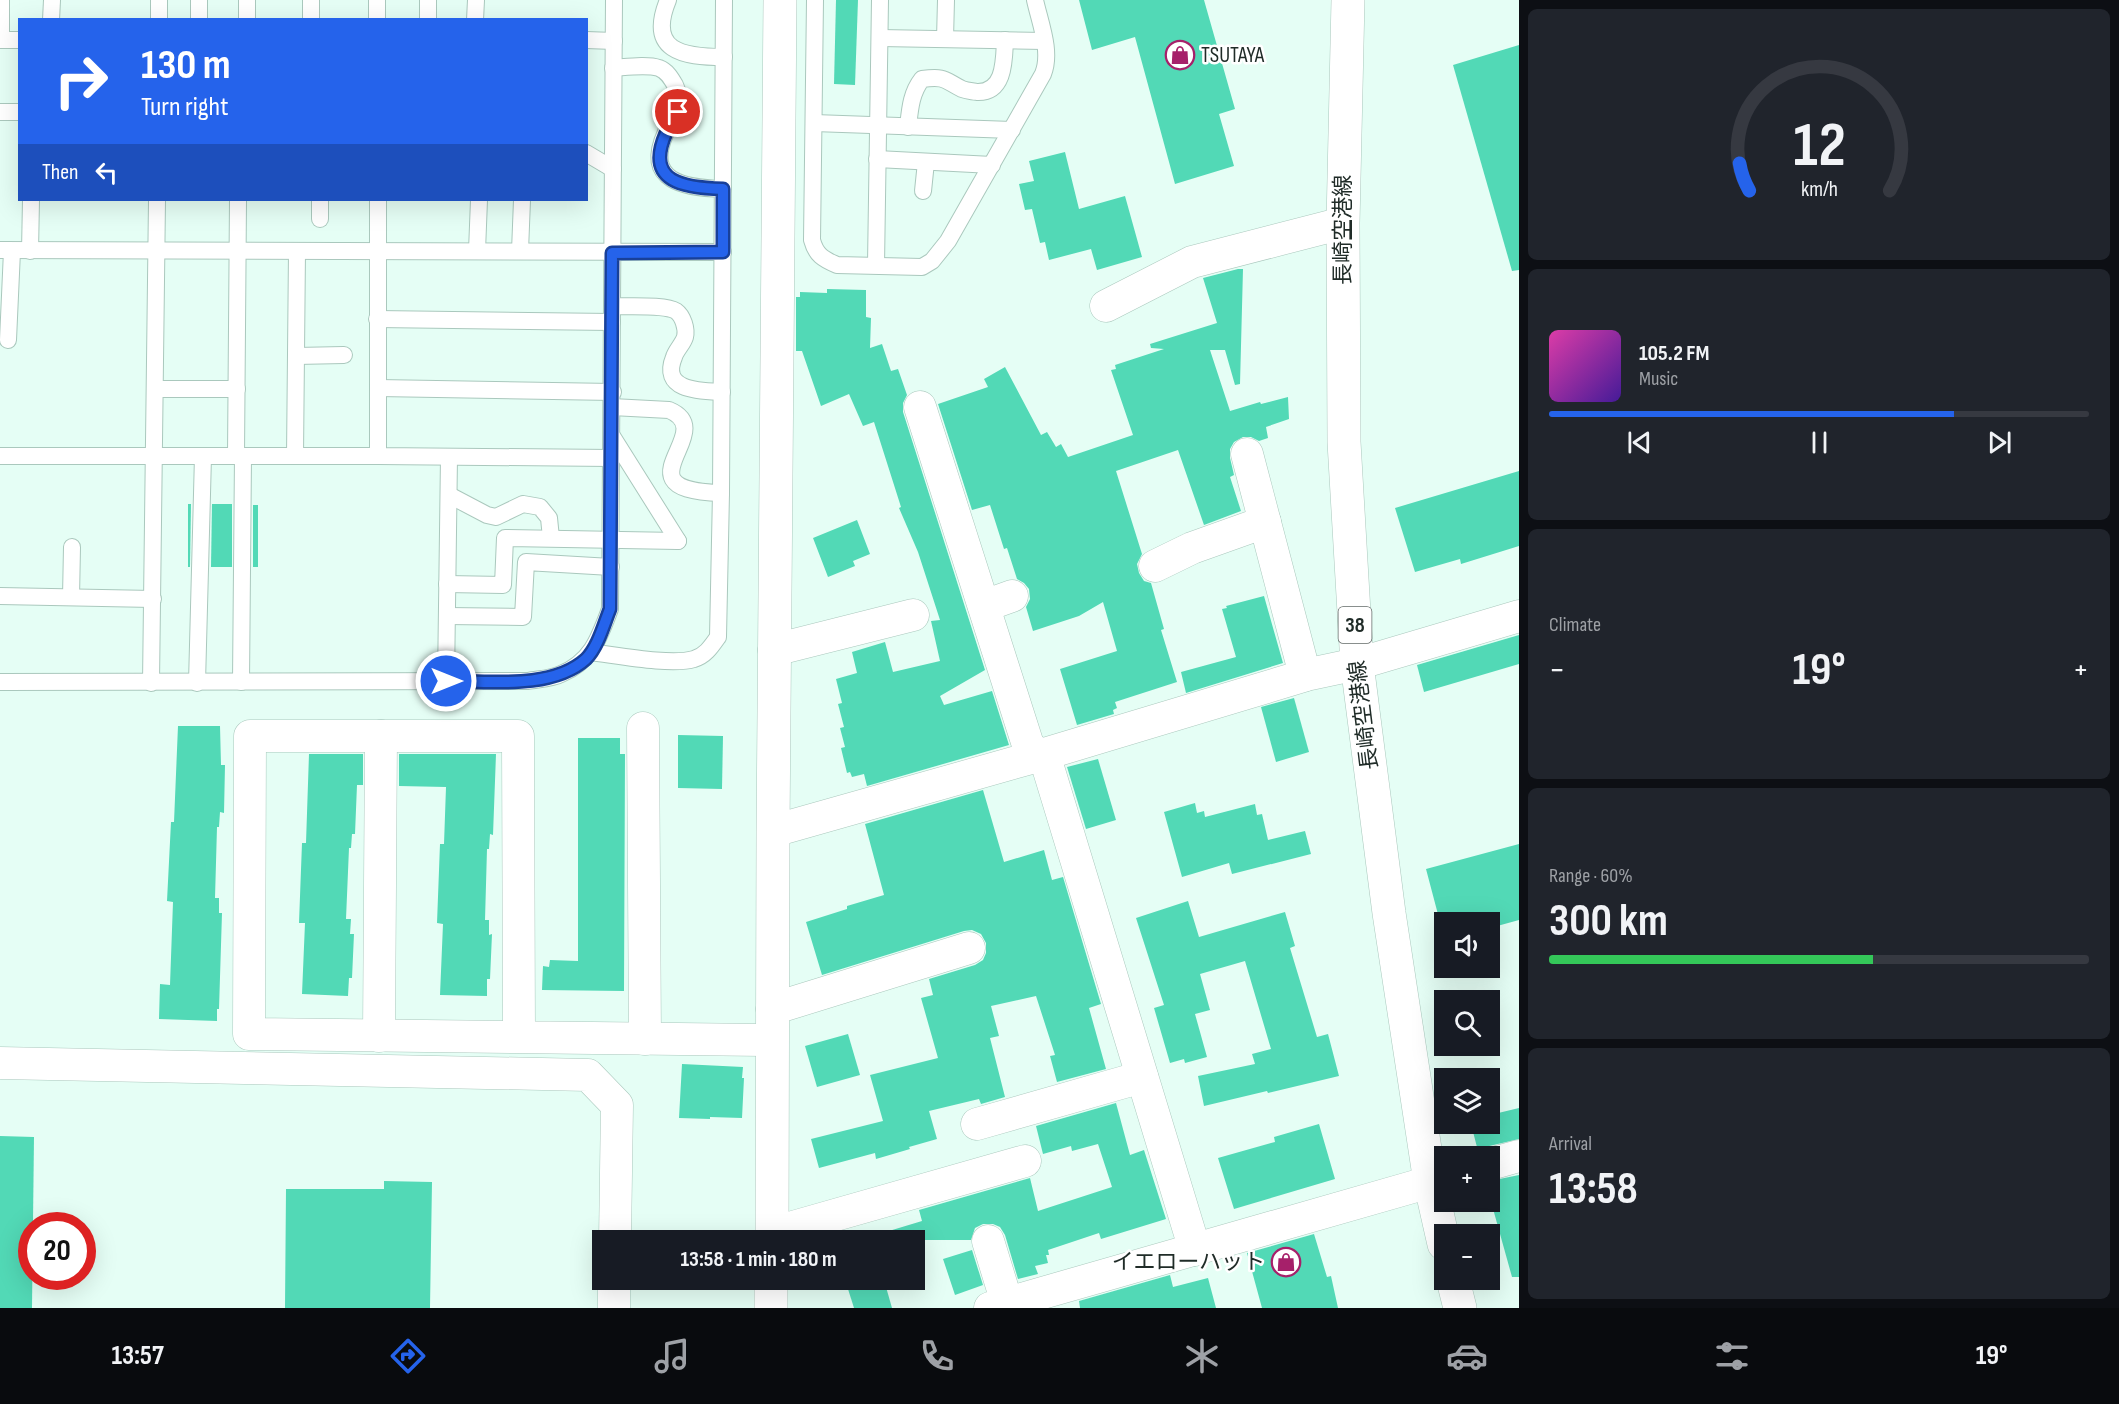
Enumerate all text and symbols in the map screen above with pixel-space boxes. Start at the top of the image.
shop icon: TSUTAYA [1164,39,1196,71]
text: 130 m [141,40,231,91]
icon: right [42,42,120,120]
place label: TSUTAYA [1201,42,1265,69]
pin [652,86,703,137]
text: Turn right [141,91,228,123]
icon: arrive [661,95,694,128]
text: 12 [1793,110,1845,185]
icon: left [90,156,123,189]
text: Then [42,159,78,186]
street label: 長崎空港線 [1330,175,1357,285]
text: km/h [1800,178,1838,203]
text: 105.2 FM [1639,340,1709,367]
text: Music [1639,367,1678,391]
icon: previous [1623,426,1656,459]
icon: pause [1803,426,1836,459]
icon: next [1983,426,2016,459]
road number: 38 [1338,607,1372,643]
text: Climate [1549,613,1601,637]
text: 19° [1792,643,1846,698]
position arrow [414,649,478,713]
text: − [1549,650,1565,690]
text: + [2073,650,2089,690]
street label: 長崎空港線 [1344,659,1384,771]
text: Range · 60% [1549,864,1633,888]
text: 300 km [1549,894,1668,949]
map controls [1434,912,1500,1290]
button: sound [1434,912,1500,978]
button: search [1434,990,1500,1056]
button: layers [1434,1068,1500,1134]
text: Arrival [1549,1132,1592,1156]
button: + [1434,1146,1500,1212]
text: 13:58 [1549,1162,1638,1217]
speed limit sign: 20 [18,1212,96,1290]
button: − [1434,1224,1500,1290]
text: 13:58 · 1 min · 180 m [680,1246,837,1273]
shop icon: イエローハット [1270,1246,1302,1278]
place label: イエローハット [1112,1249,1265,1276]
icon: directions [387,1335,429,1377]
icon: music [651,1335,693,1377]
icon: phone [916,1335,958,1377]
icon: climate [1181,1335,1223,1377]
icon: car [1446,1335,1488,1377]
icon: filters [1711,1335,1753,1377]
text: 13:57 [111,1340,164,1372]
text: 19° [1976,1340,2008,1372]

